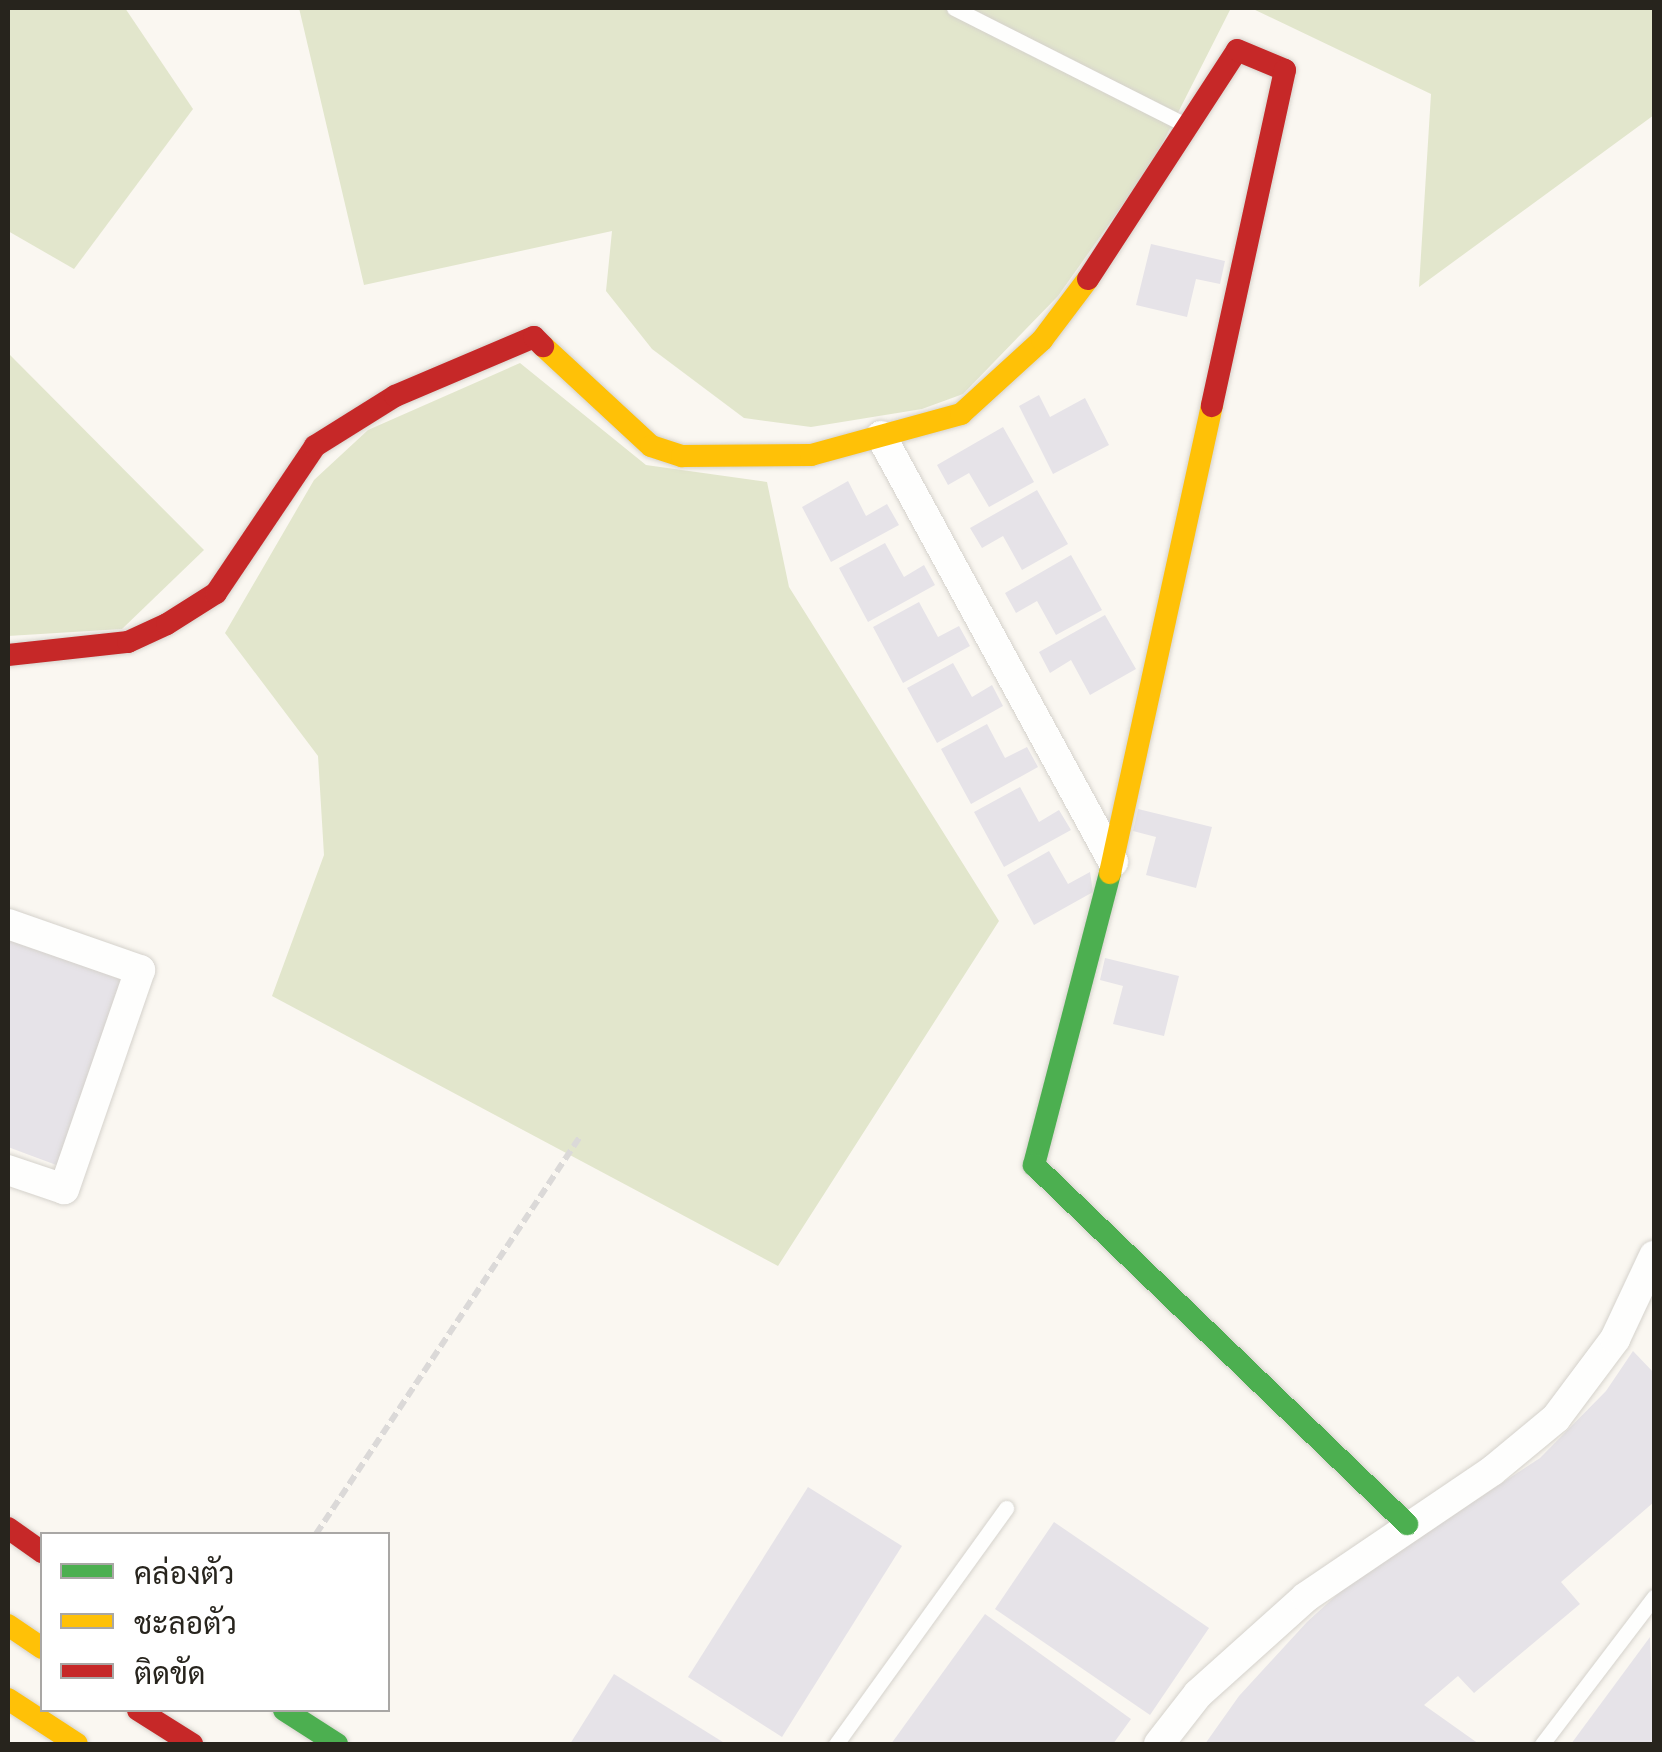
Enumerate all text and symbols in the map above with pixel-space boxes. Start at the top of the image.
legend [40,1532,390,1712]
text: คล่องตัว [134,1557,234,1590]
text: ชะลอตัว [134,1607,237,1640]
text: ติดขัด [134,1657,206,1690]

